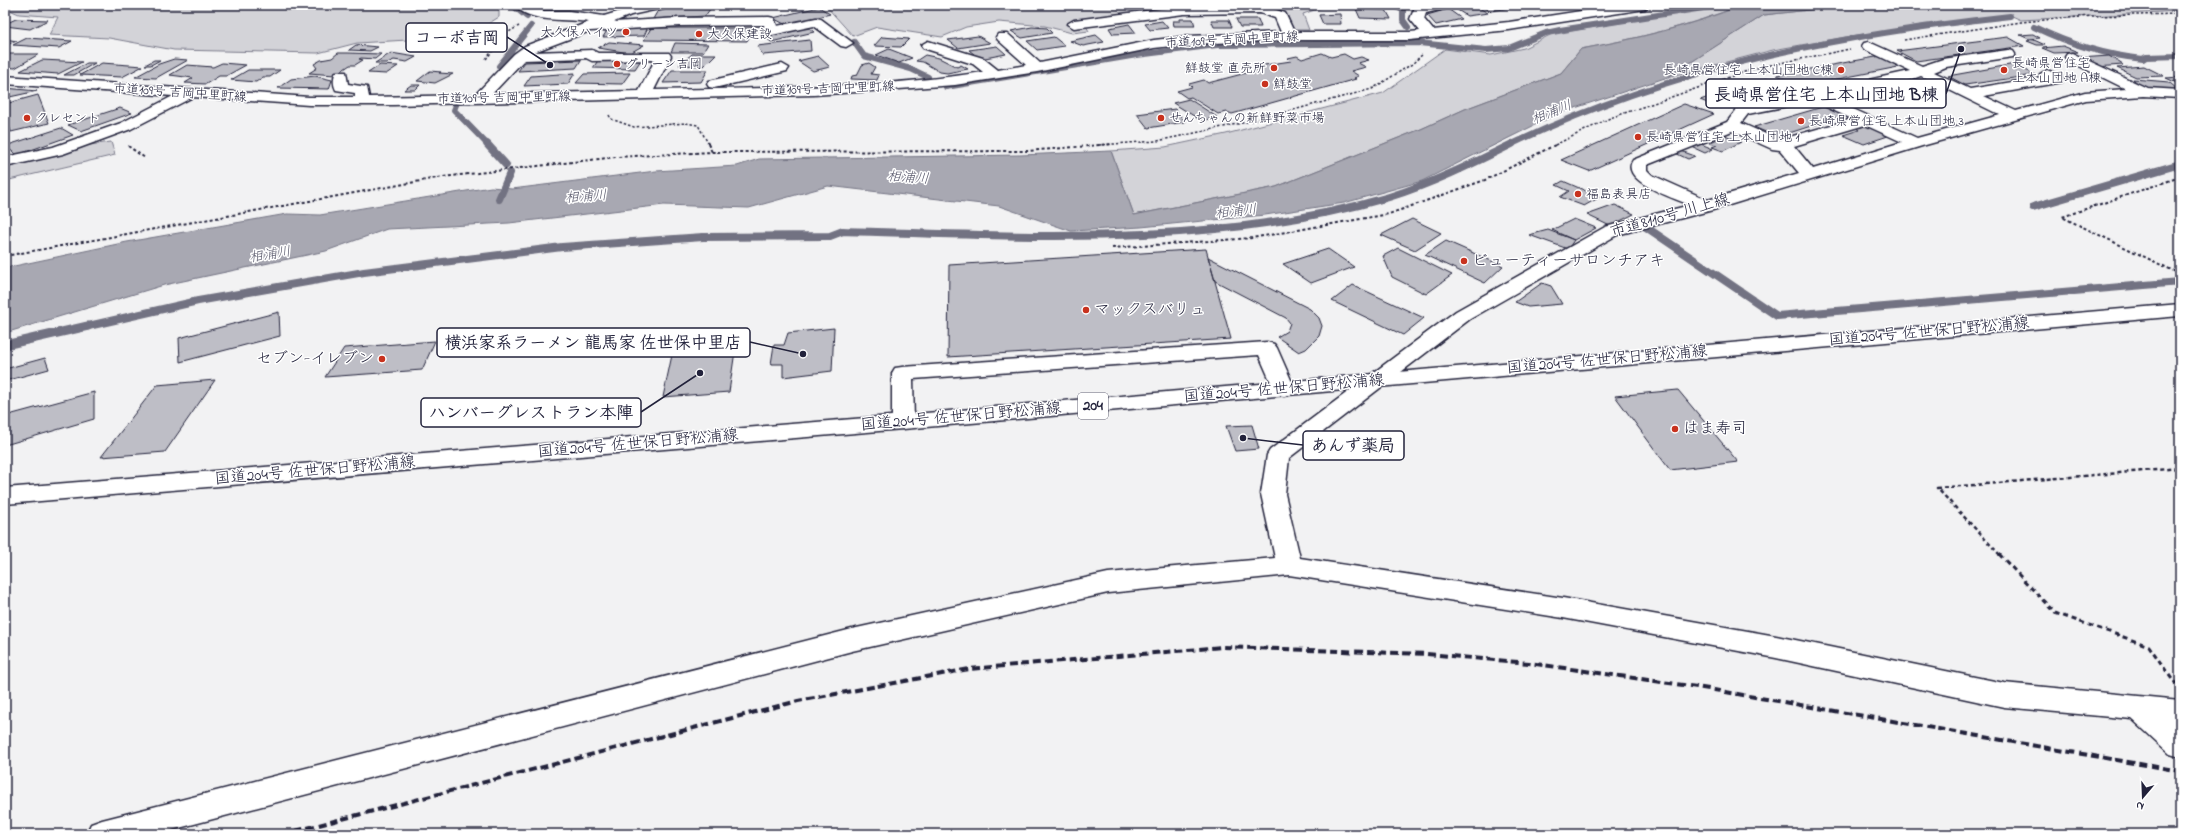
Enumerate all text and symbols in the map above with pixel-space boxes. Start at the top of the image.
callout: コーポ吉岡 [406,23,507,52]
place label: 大久保ハイツ [540,23,618,42]
place label: 大久保建設 [707,25,772,44]
text: コーポ吉岡 [415,26,500,51]
marker: 大久保ハイツ [621,27,631,37]
street label: 市道109号 吉岡中里町線 [1165,27,1300,53]
marker: 大久保建設 [694,29,704,39]
place label: 長崎県営住宅 上本山団地 A棟 [2012,54,2101,88]
place label: グリーン吉岡 [625,55,702,74]
marker: グリーン吉岡 [612,59,622,69]
place label: 鮮鼓堂 直売所 [1185,59,1266,78]
place label: 長崎県営住宅 上本山団地 C棟 [1663,61,1833,80]
marker: 鮮鼓堂 直売所 [1269,63,1279,73]
marker: 長崎県営住宅 上本山団地 C棟 [1836,65,1846,75]
marker: 長崎県営住宅 上本山団地 A棟 [1999,65,2009,75]
place label: 鮮鼓堂 [1273,75,1312,94]
street label: 市道109号 吉岡中里町線 [761,77,896,101]
street label: 市道109号 吉岡中里町線 [113,79,248,107]
marker: 鮮鼓堂 [1260,79,1270,89]
callout: 長崎県営住宅 上本山団地 B棟 [1706,79,1946,108]
text: 長崎県営住宅 上本山団地 B棟 [1714,83,1939,108]
street label: 市道109号 吉岡中里町線 [437,87,572,109]
water label: 相浦川 [1529,95,1575,131]
place label: クレセント [35,109,100,128]
place label: せんちゃんの新鮮野菜市場 [1169,109,1324,128]
place label: 長崎県営住宅 上本山団地 3 [1809,112,1964,131]
marker: クレセント [22,113,32,123]
marker: せんちゃんの新鮮野菜市場 [1156,113,1166,123]
marker: 長崎県営住宅 上本山団地 3 [1796,116,1806,126]
place label: 長崎県営住宅 上本山団地 1 [1646,128,1800,147]
marker: 長崎県営住宅 上本山団地 1 [1633,132,1643,142]
water label: 相浦川 [886,166,930,190]
water label: 相浦川 [564,185,608,209]
place label: 福島表具店 [1586,185,1651,204]
street label: 市道8110号 川上線 [1608,188,1732,244]
marker: 福島表具店 [1573,189,1583,199]
water label: 相浦川 [1214,199,1258,225]
water label: 相浦川 [248,241,292,269]
place label: ビューティーサロンチアキ [1472,249,1665,273]
marker: ビューティーサロンチアキ [1459,256,1469,266]
place label: マックスバリュ [1094,298,1206,322]
marker: マックスバリュ [1081,305,1091,315]
street label: 国道204号 佐世保日野松浦線 [1828,311,2030,353]
callout: 横浜家系ラーメン 龍馬家 佐世保中里店 [437,328,750,357]
text: 横浜家系ラーメン 龍馬家 佐世保中里店 [444,331,742,356]
street label: 国道204号 佐世保日野松浦線 [1506,339,1708,381]
place label: セブン-イレブン [256,347,374,371]
marker: セブン-イレブン [377,354,387,364]
street label: 国道204号 佐世保日野松浦線 [1183,368,1385,410]
road number: 204 [1078,393,1108,419]
street label: 国道204号 佐世保日野松浦線 [860,396,1062,438]
callout: ハンバーグレストラン本陣 [421,398,641,427]
text: ハンバーグレストラン本陣 [429,401,633,426]
place label: はま寿司 [1683,417,1747,441]
street label: 国道204号 佐世保日野松浦線 [537,423,739,465]
marker: はま寿司 [1670,424,1680,434]
callout: あんず薬局 [1303,431,1404,460]
text: あんず薬局 [1311,434,1395,459]
street label: 国道204号 佐世保日野松浦線 [214,450,416,492]
north arrow [2123,777,2163,817]
text: N [2134,797,2146,814]

